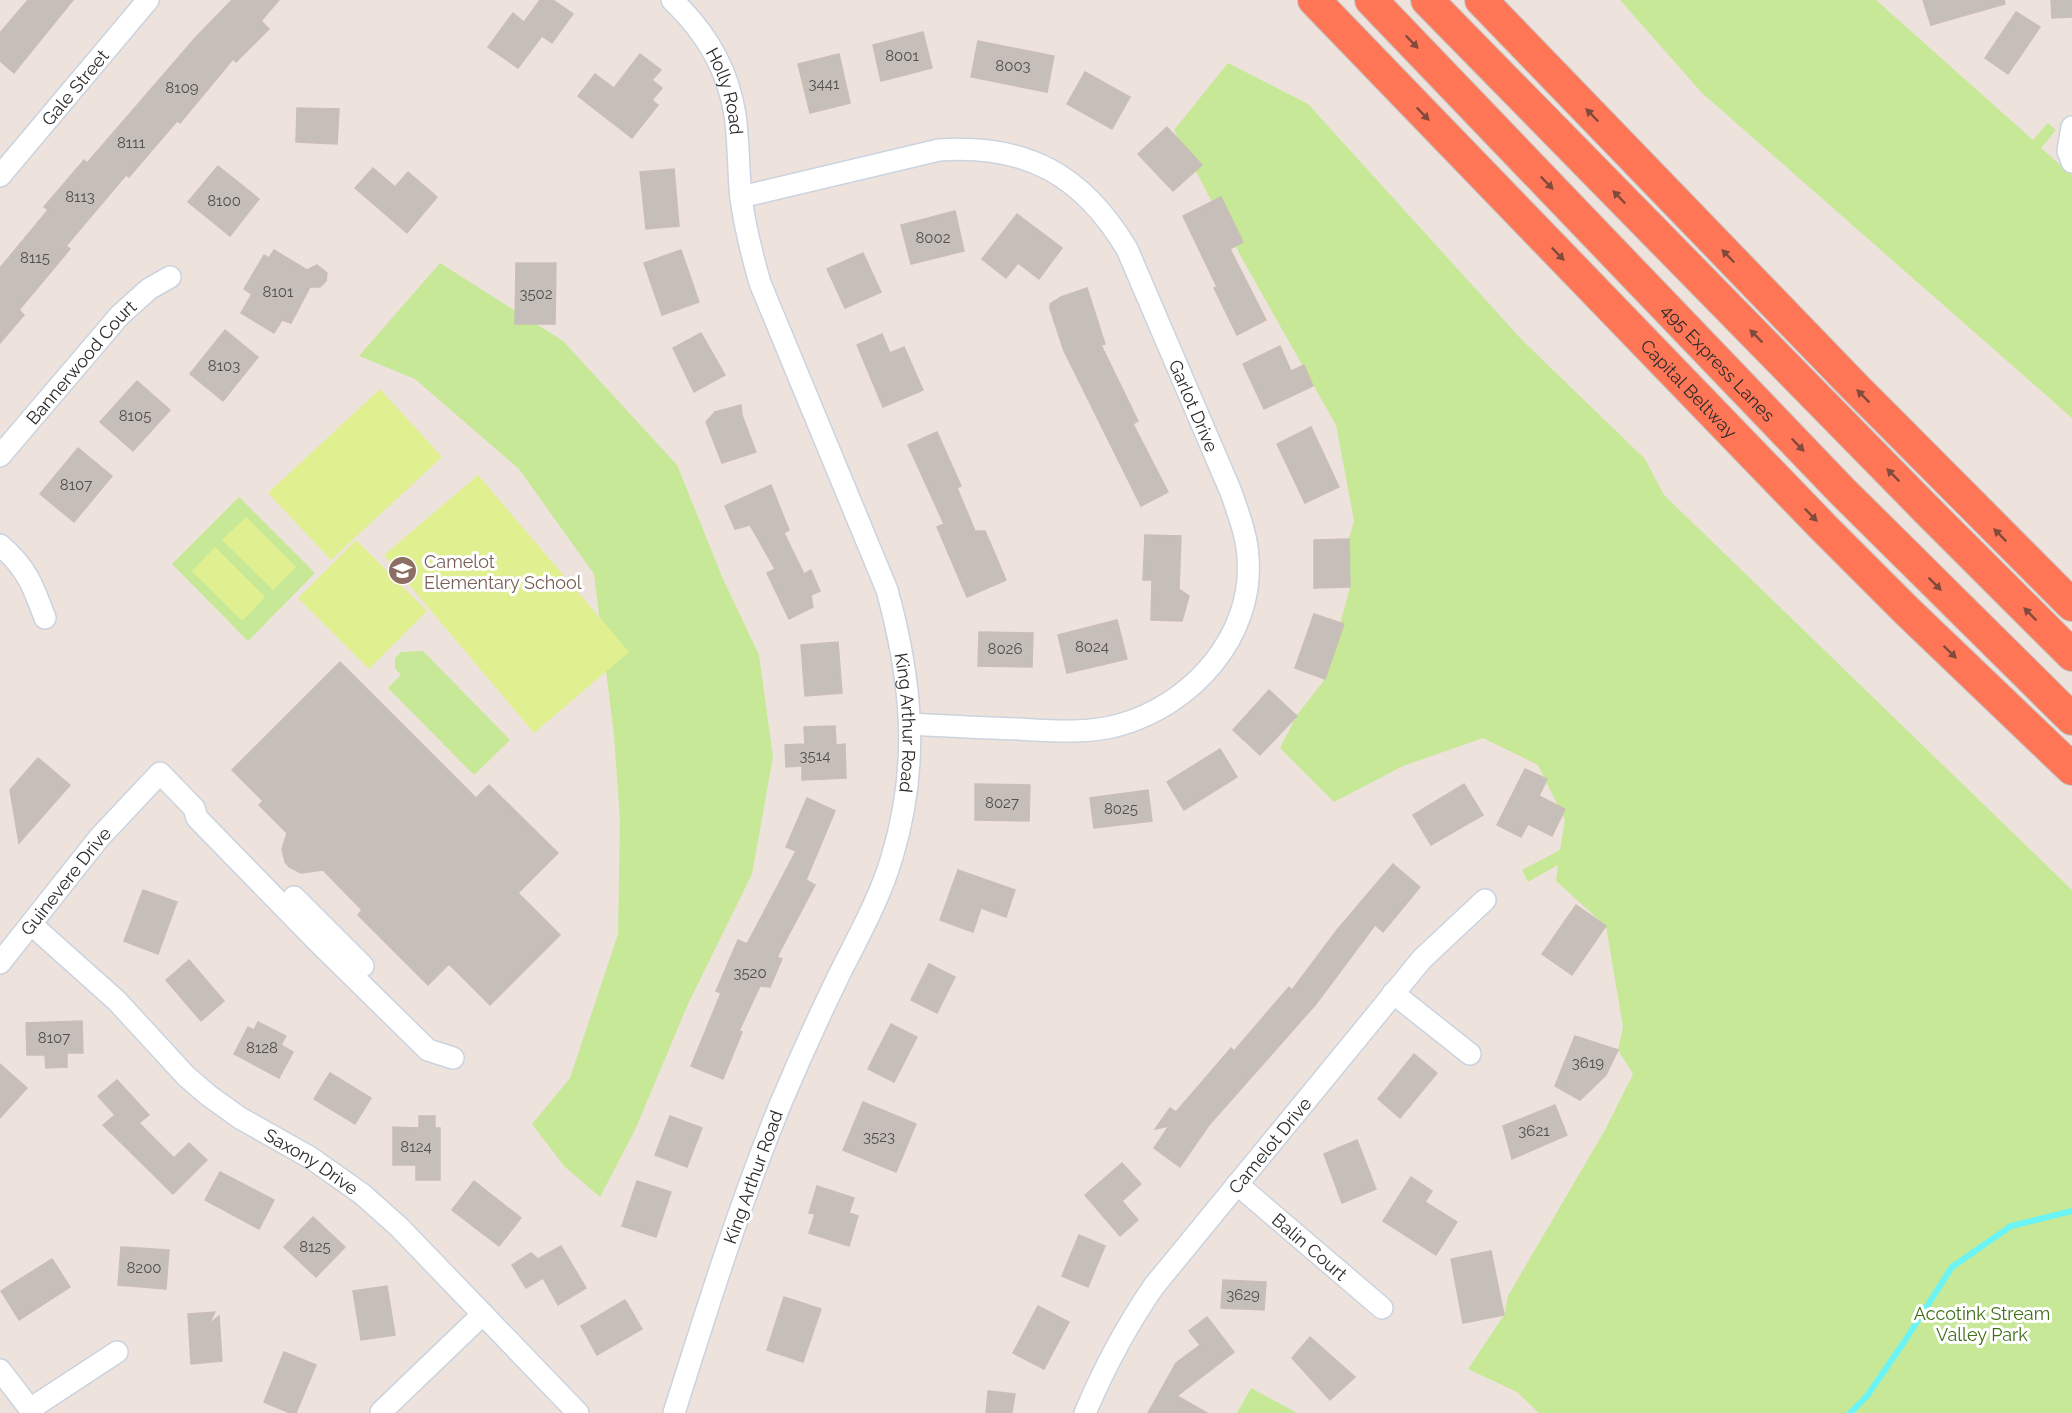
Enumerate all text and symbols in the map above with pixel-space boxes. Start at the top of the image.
one-way arrow [1404,35,1418,49]
street label: Holly Road [702,44,748,135]
street label: Gale Street [37,45,113,129]
house number: 8001 [885,47,919,65]
house number: 8003 [995,57,1031,75]
house number: 3441 [809,75,840,93]
house number: 8109 [165,79,199,97]
one-way arrow [1416,106,1430,121]
one-way arrow [1586,109,1600,123]
house number: 8111 [117,134,146,152]
one-way arrow [1539,176,1553,190]
house number: 8113 [65,188,95,206]
one-way arrow [1613,191,1627,205]
house number: 8100 [207,192,241,210]
house number: 8002 [915,229,951,247]
one-way arrow [1551,246,1565,260]
house number: 8115 [20,249,50,267]
one-way arrow [1721,249,1735,263]
house number: 8101 [263,283,294,301]
house number: 3502 [519,285,553,303]
street label: Bannerwood Court [21,295,140,428]
street label: 495 Express Lanes [1657,299,1780,426]
one-way arrow [1749,329,1763,344]
street label: Capital Beltway [1637,335,1742,442]
street label: Garlot Drive [1165,356,1223,455]
house number: 8103 [208,357,240,375]
one-way arrow [1857,389,1871,403]
house number: 8105 [119,407,151,425]
one-way arrow [1790,438,1804,452]
one-way arrow [1886,469,1900,483]
house number: 8107 [60,476,92,494]
one-way arrow [1804,507,1818,522]
one-way arrow [1994,528,2008,542]
place label: Camelot Elementary School [424,551,582,593]
school or university icon: Camelot Elementary School [387,555,419,587]
one-way arrow [1927,577,1941,591]
one-way arrow [2024,607,2038,621]
house number: 8024 [1075,638,1109,656]
house number: 8026 [988,640,1022,658]
one-way arrow [1942,645,1957,659]
street label: King Arthur Road [891,651,920,794]
house number: 3514 [800,747,830,765]
house number: 8027 [985,794,1019,812]
house number: 8025 [1104,800,1138,818]
street label: Guinevere Drive [16,822,115,939]
house number: 3520 [733,964,767,982]
house number: 8107 [38,1029,70,1047]
house number: 8128 [246,1039,278,1057]
house number: 3619 [1572,1054,1604,1072]
street label: Camelot Drive [1224,1092,1315,1198]
street label: King Arthur Road [719,1107,787,1247]
house number: 3621 [1518,1122,1550,1140]
street label: Saxony Drive [261,1124,363,1199]
house number: 3523 [863,1128,895,1146]
house number: 8124 [400,1138,432,1156]
street label: Balin Court [1268,1209,1352,1284]
house number: 8125 [299,1238,331,1256]
house number: 8200 [126,1259,162,1277]
house number: 3629 [1226,1286,1260,1304]
park label: Accotink Stream Valley Park [1914,1303,2050,1345]

